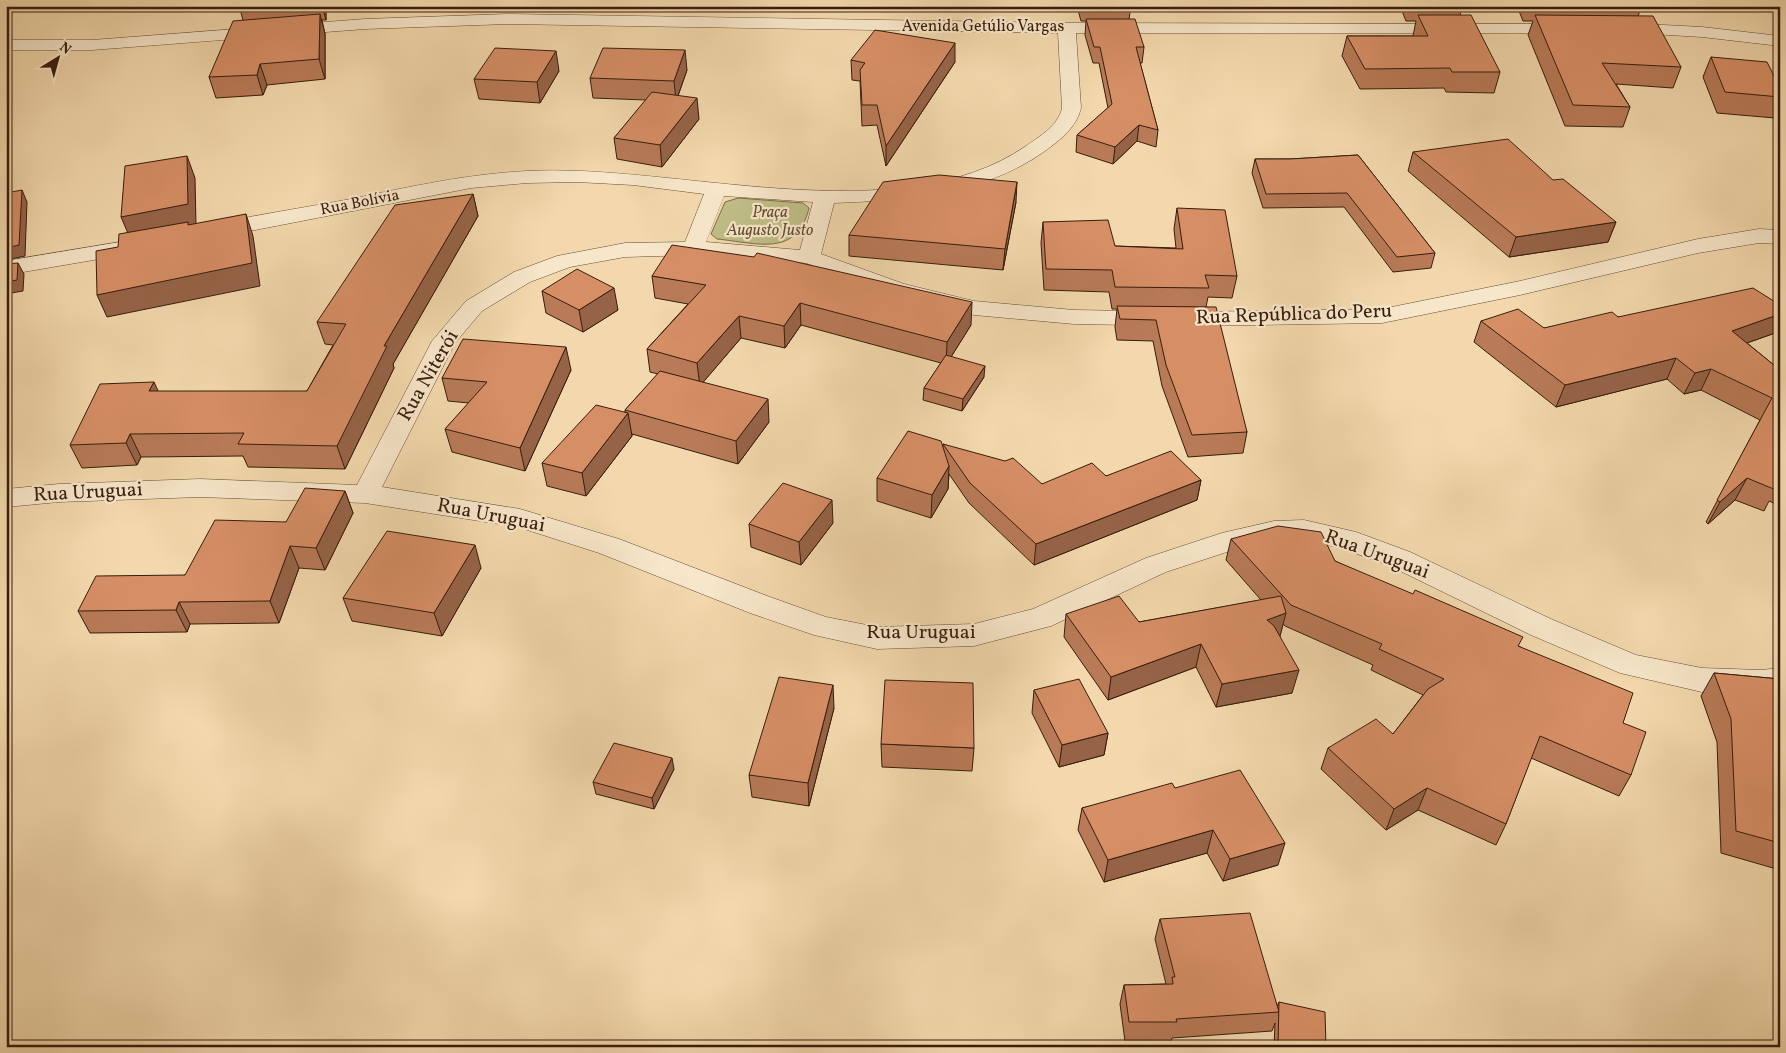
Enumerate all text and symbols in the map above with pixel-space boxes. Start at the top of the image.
street label: Avenida Getúlio Vargas [902,16,1064,38]
north arrow [32,32,82,82]
text: N [55,38,75,59]
street label: Rua Bolívia [318,185,402,221]
park label: Praça Augusto Justo [726,202,814,242]
street label: Rua República do Peru [1195,298,1393,332]
street label: Rua Niterói [392,325,466,427]
street label: Rua Uruguai [33,476,143,510]
street label: Rua Uruguai [435,492,547,540]
street label: Rua Uruguai [1321,523,1433,587]
street label: Rua Uruguai [866,619,976,647]

